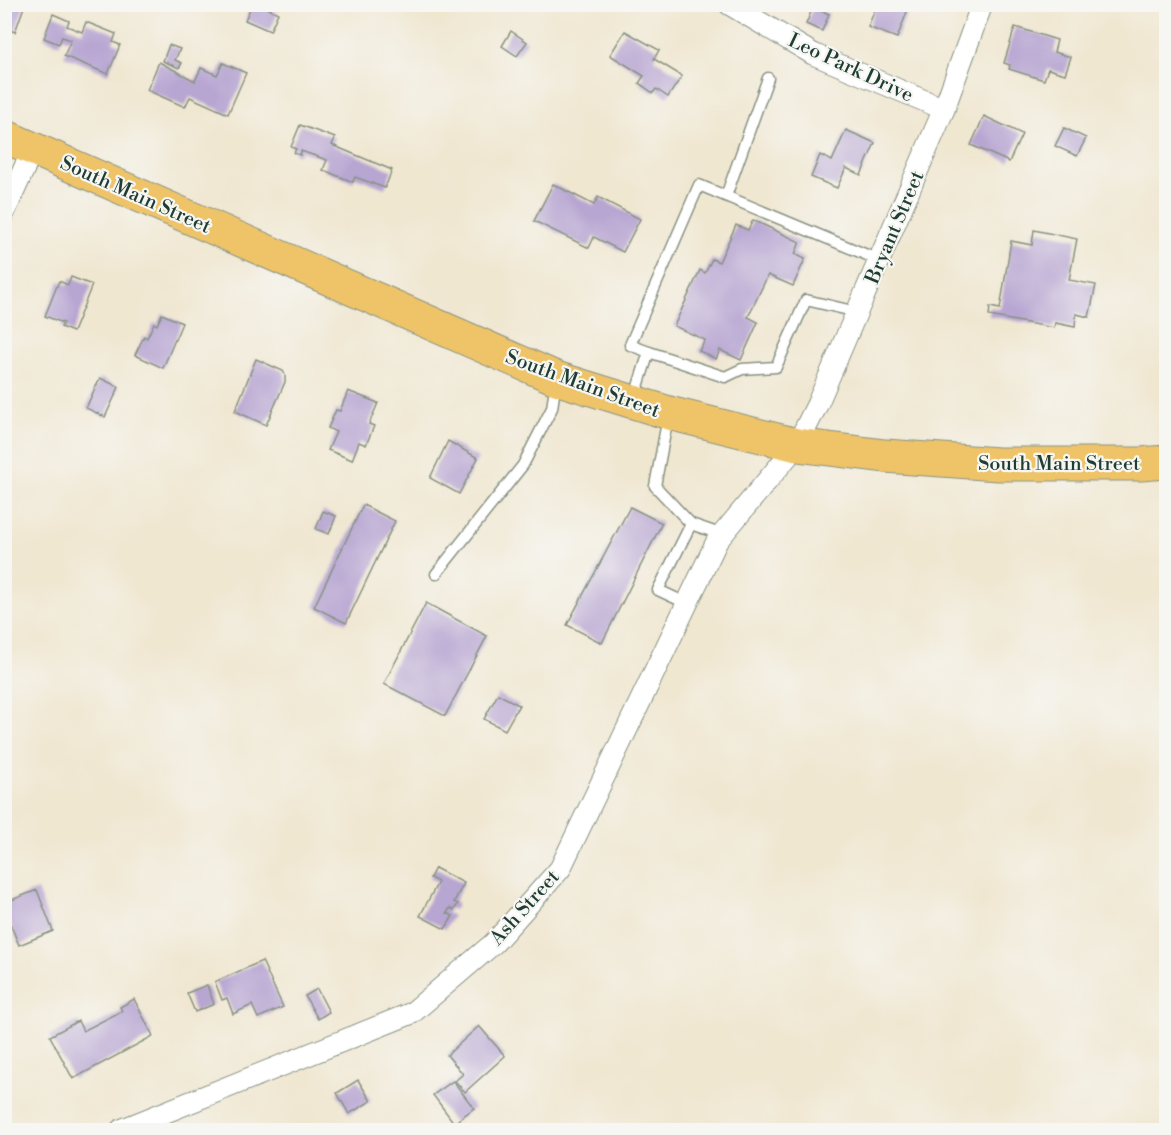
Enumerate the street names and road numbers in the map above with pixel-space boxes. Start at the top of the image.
street label: Leo Park Drive [784,28,917,108]
street label: South Main Street [56,151,215,240]
street label: Bryant Street [860,167,930,289]
street label: South Main Street [502,345,663,424]
street label: South Main Street [978,452,1140,477]
street label: Ash Street [484,865,565,952]

